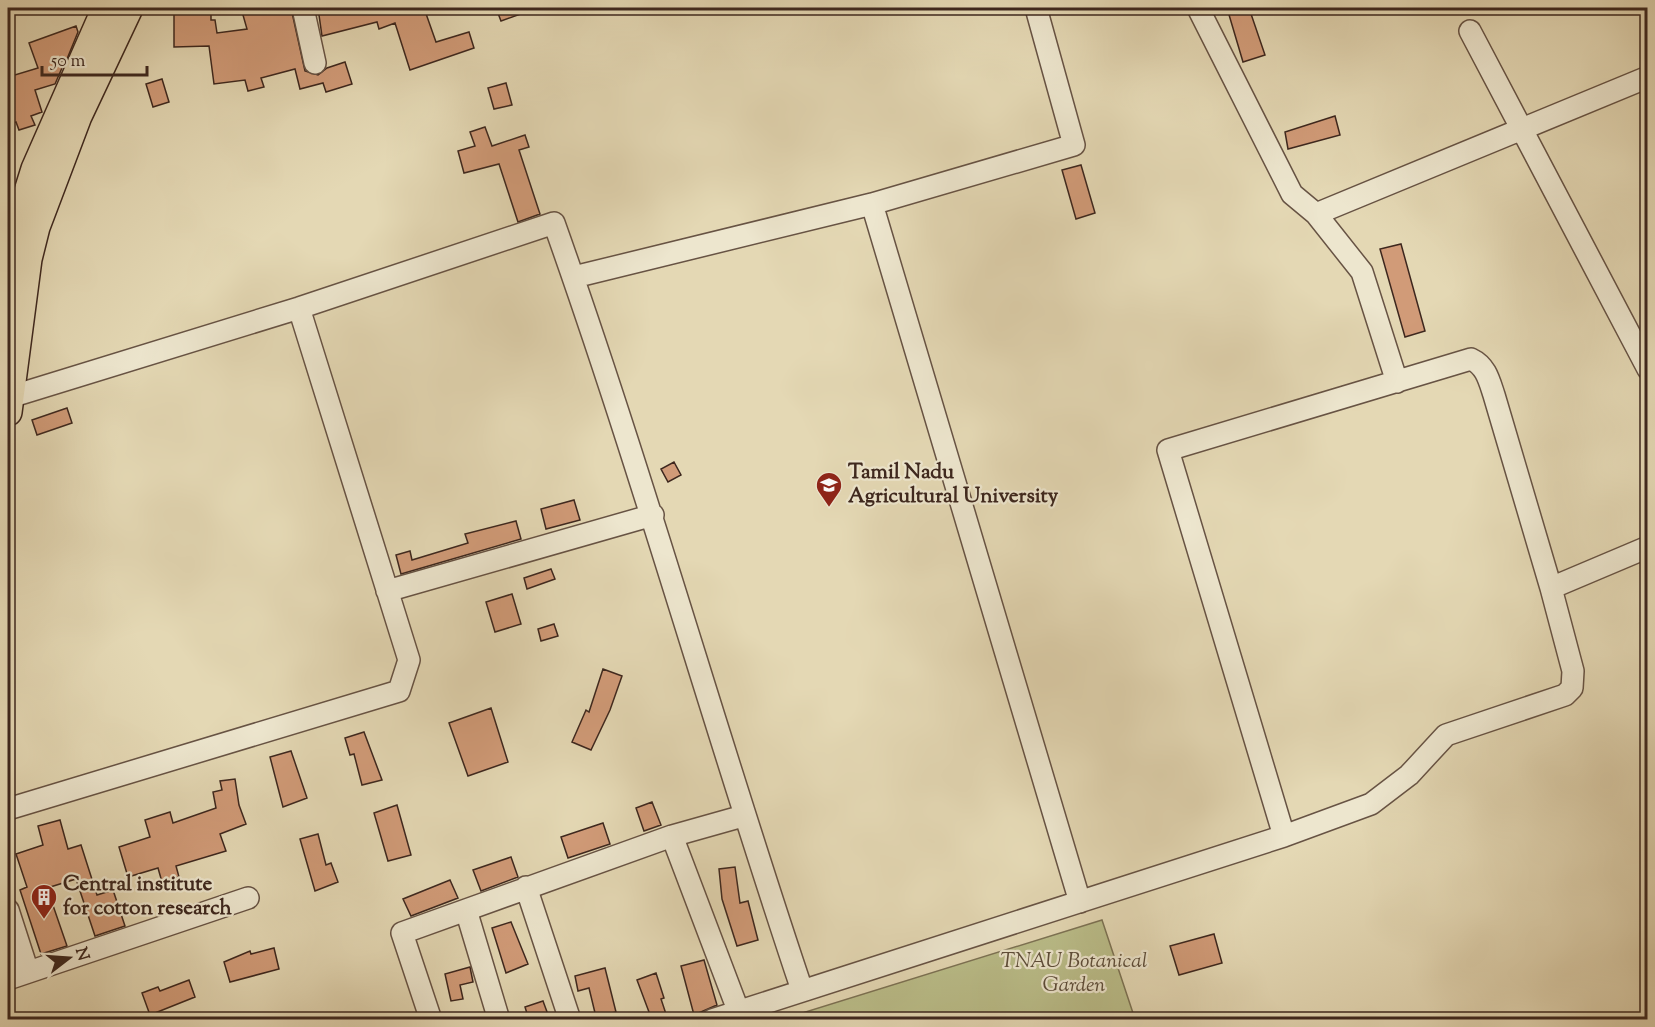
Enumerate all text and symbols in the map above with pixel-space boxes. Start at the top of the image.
scale bar [42,39,147,77]
text: 50 m [50,49,86,75]
place label: Tamil Nadu Agricultural University [848,458,1059,512]
school or university icon: Tamil Nadu Agricultural University [814,470,844,508]
place label: Central institute for cotton research [63,870,233,924]
building icon: Central institute for cotton research [29,882,59,920]
north arrow [39,928,99,988]
text: N [68,945,94,964]
park label: TNAU Botanical Garden [1001,947,1147,1001]

